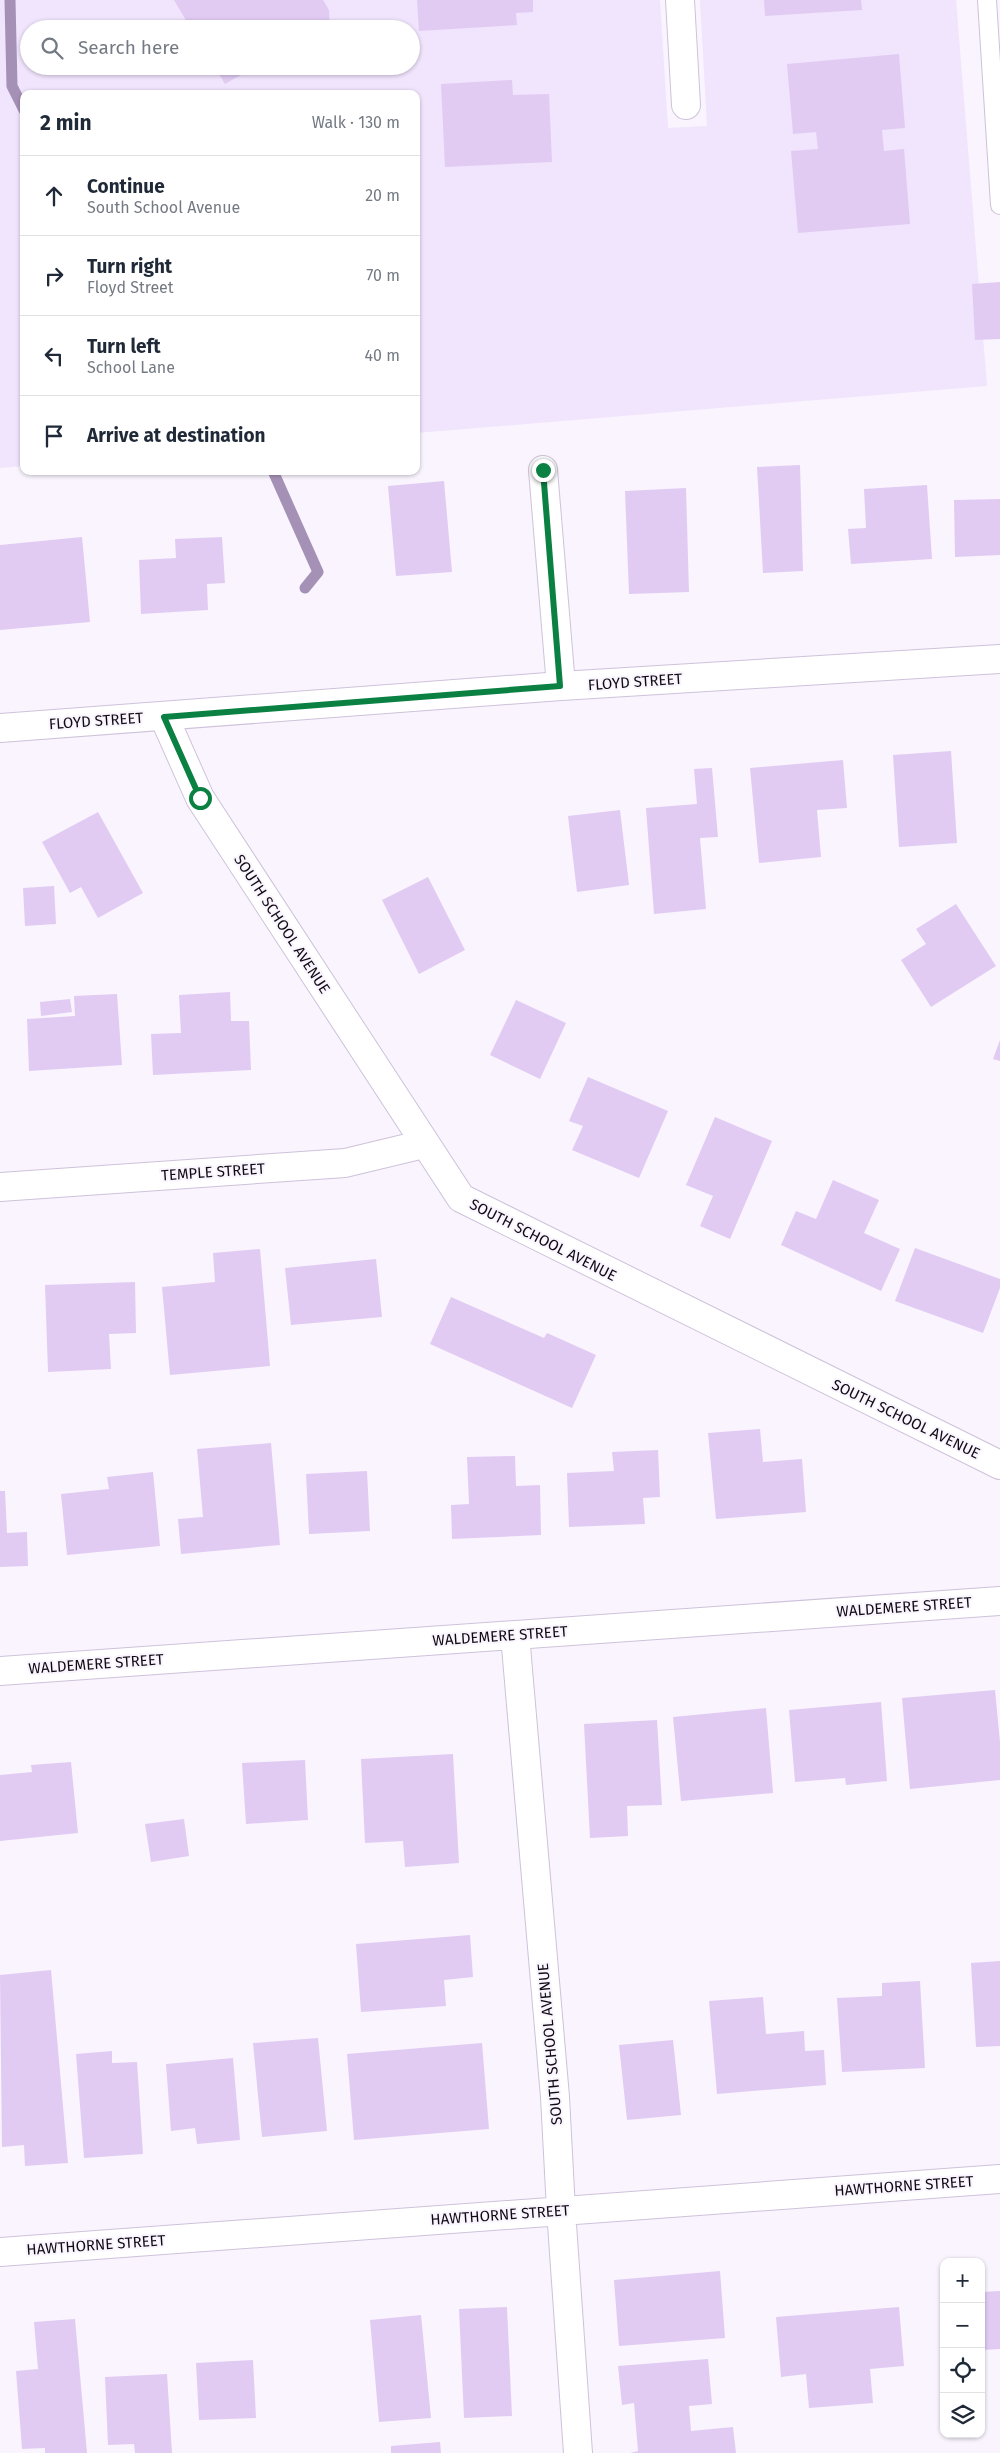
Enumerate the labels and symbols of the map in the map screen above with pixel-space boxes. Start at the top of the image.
route end [532,459,555,482]
street label: FLOYD STREET [587,670,683,694]
street label: FLOYD STREET [48,709,144,733]
route start [189,787,212,810]
street label: SOUTH SCHOOL AVENUE [230,851,334,997]
street label: TEMPLE STREET [160,1159,266,1185]
street label: SOUTH SCHOOL AVENUE [467,1195,619,1285]
street label: SOUTH SCHOOL AVENUE [829,1375,983,1463]
street label: WALDEMERE STREET [836,1593,972,1621]
street label: WALDEMERE STREET [432,1622,568,1650]
street label: WALDEMERE STREET [28,1650,164,1678]
street label: SOUTH SCHOOL AVENUE [534,1962,566,2126]
street label: HAWTHORNE STREET [834,2172,974,2200]
street label: HAWTHORNE STREET [430,2201,570,2229]
street label: HAWTHORNE STREET [26,2231,166,2259]

